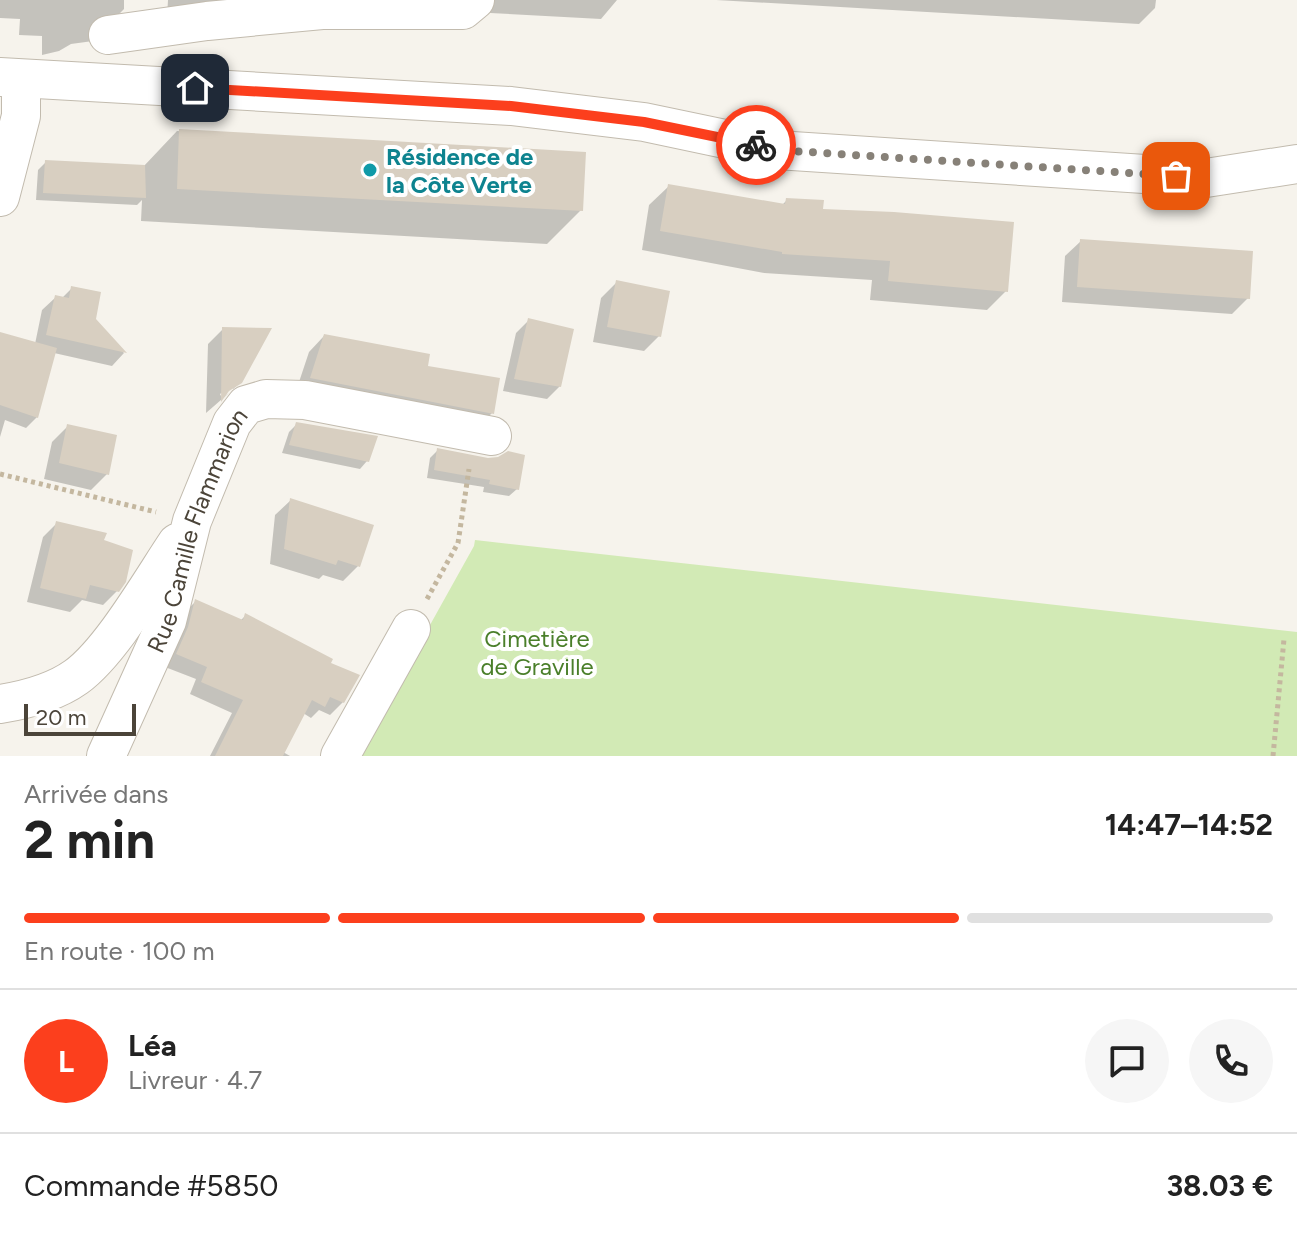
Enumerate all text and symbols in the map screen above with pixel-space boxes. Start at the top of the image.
pin [161,54,229,122]
icon: home [173,66,217,110]
courier [716,105,796,185]
icon: bike [734,123,778,167]
place label: Résidence de la Côte Verte [386,142,533,199]
pin [1142,142,1210,210]
icon: bag [1154,154,1198,198]
marker: Résidence de la Côte Verte [361,161,379,179]
street label: Rue Camille Flammarion [140,402,253,657]
park label: Cimetière de Graville [480,624,594,681]
scale bar [24,700,136,736]
text: 20 m [36,704,87,731]
text: Arrivée dans [24,778,168,810]
text: 14:47–14:52 [1105,806,1273,843]
text: 2 min [24,809,155,871]
text: En route · 100 m [24,935,215,967]
button: chat [1085,1019,1169,1103]
button: phone [1189,1019,1273,1103]
text: Léa [128,1027,177,1064]
text: L [58,1043,74,1080]
text: Livreur · 4.7 [128,1064,262,1096]
text: Commande #5850 [24,1167,279,1204]
text: 38.03 € [1166,1167,1273,1204]

